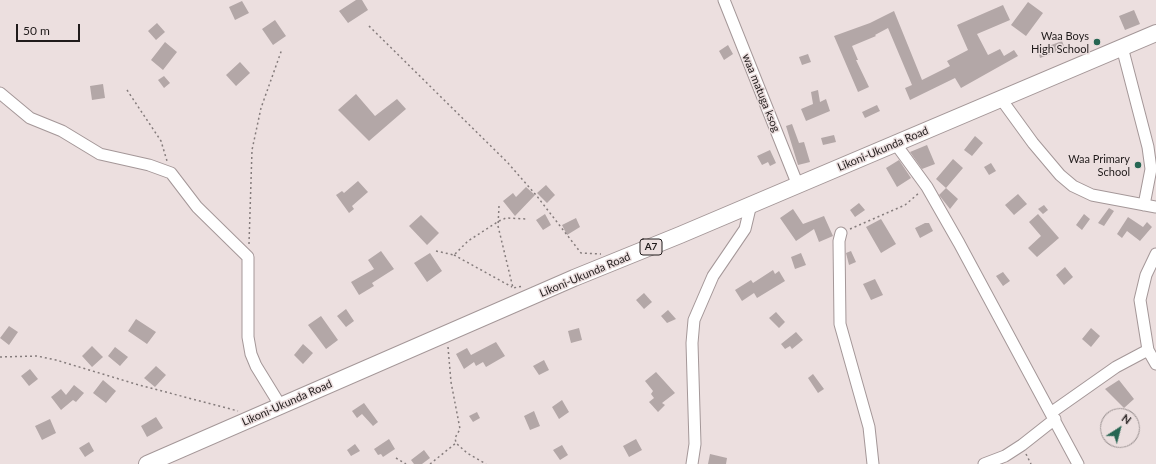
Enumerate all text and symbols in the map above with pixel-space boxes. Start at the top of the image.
scale bar [18,16,82,42]
text: 50 m [23,23,50,38]
place label: Waa Boys High School [1031,29,1089,55]
marker: Waa Boys High School [1092,37,1102,47]
street label: waa matuga ksog [739,52,783,134]
street label: Likoni-Ukunda Road [836,124,930,174]
place label: Waa Primary School [1068,152,1130,178]
marker: Waa Primary School [1133,160,1143,170]
road number: A7 [640,239,662,255]
street label: Likoni-Ukunda Road [538,250,632,300]
street label: Likoni-Ukunda Road [240,377,334,429]
north arrow [1100,408,1140,448]
text: N [1120,411,1134,426]

